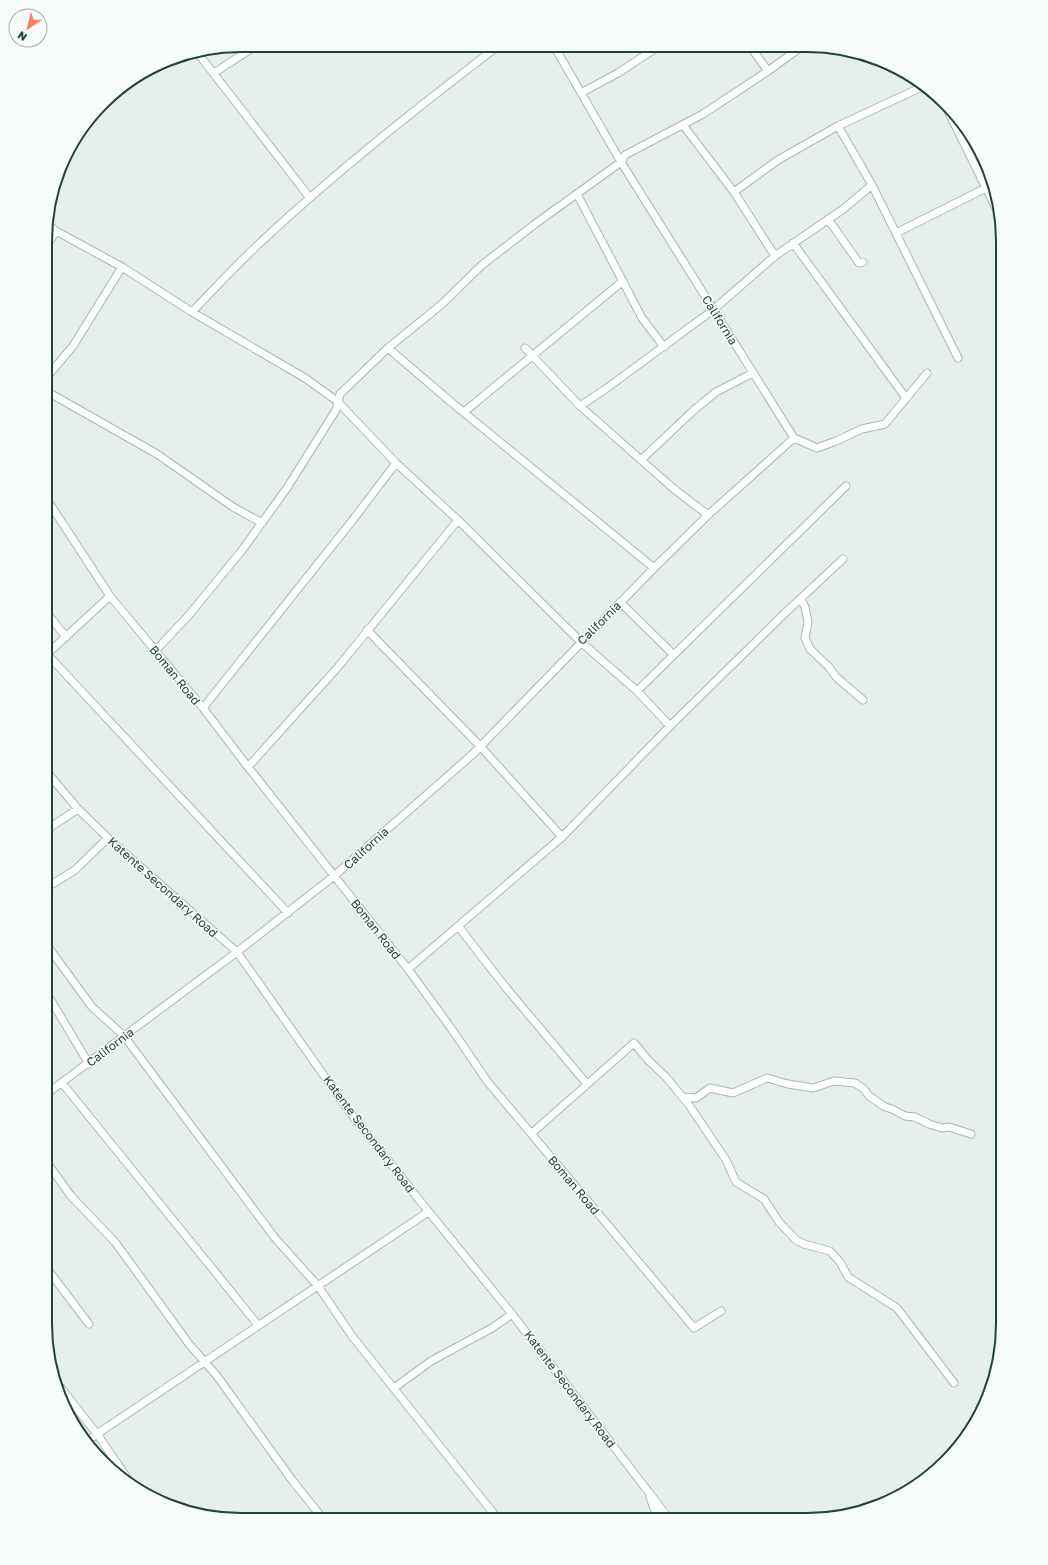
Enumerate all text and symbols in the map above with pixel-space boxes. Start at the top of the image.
north arrow [8,8,48,48]
text: N [15,29,29,44]
street label: California [699,292,741,348]
street label: California [574,598,624,648]
street label: Boman Road [146,642,204,708]
street label: California [340,824,392,872]
street label: Katente Secondary Road [105,834,221,940]
street label: Boman Road [348,896,404,962]
street label: California [83,1024,137,1070]
street label: Katente Secondary Road [320,1073,418,1195]
street label: Boman Road [545,1152,603,1218]
street label: Katente Secondary Road [521,1328,619,1450]

